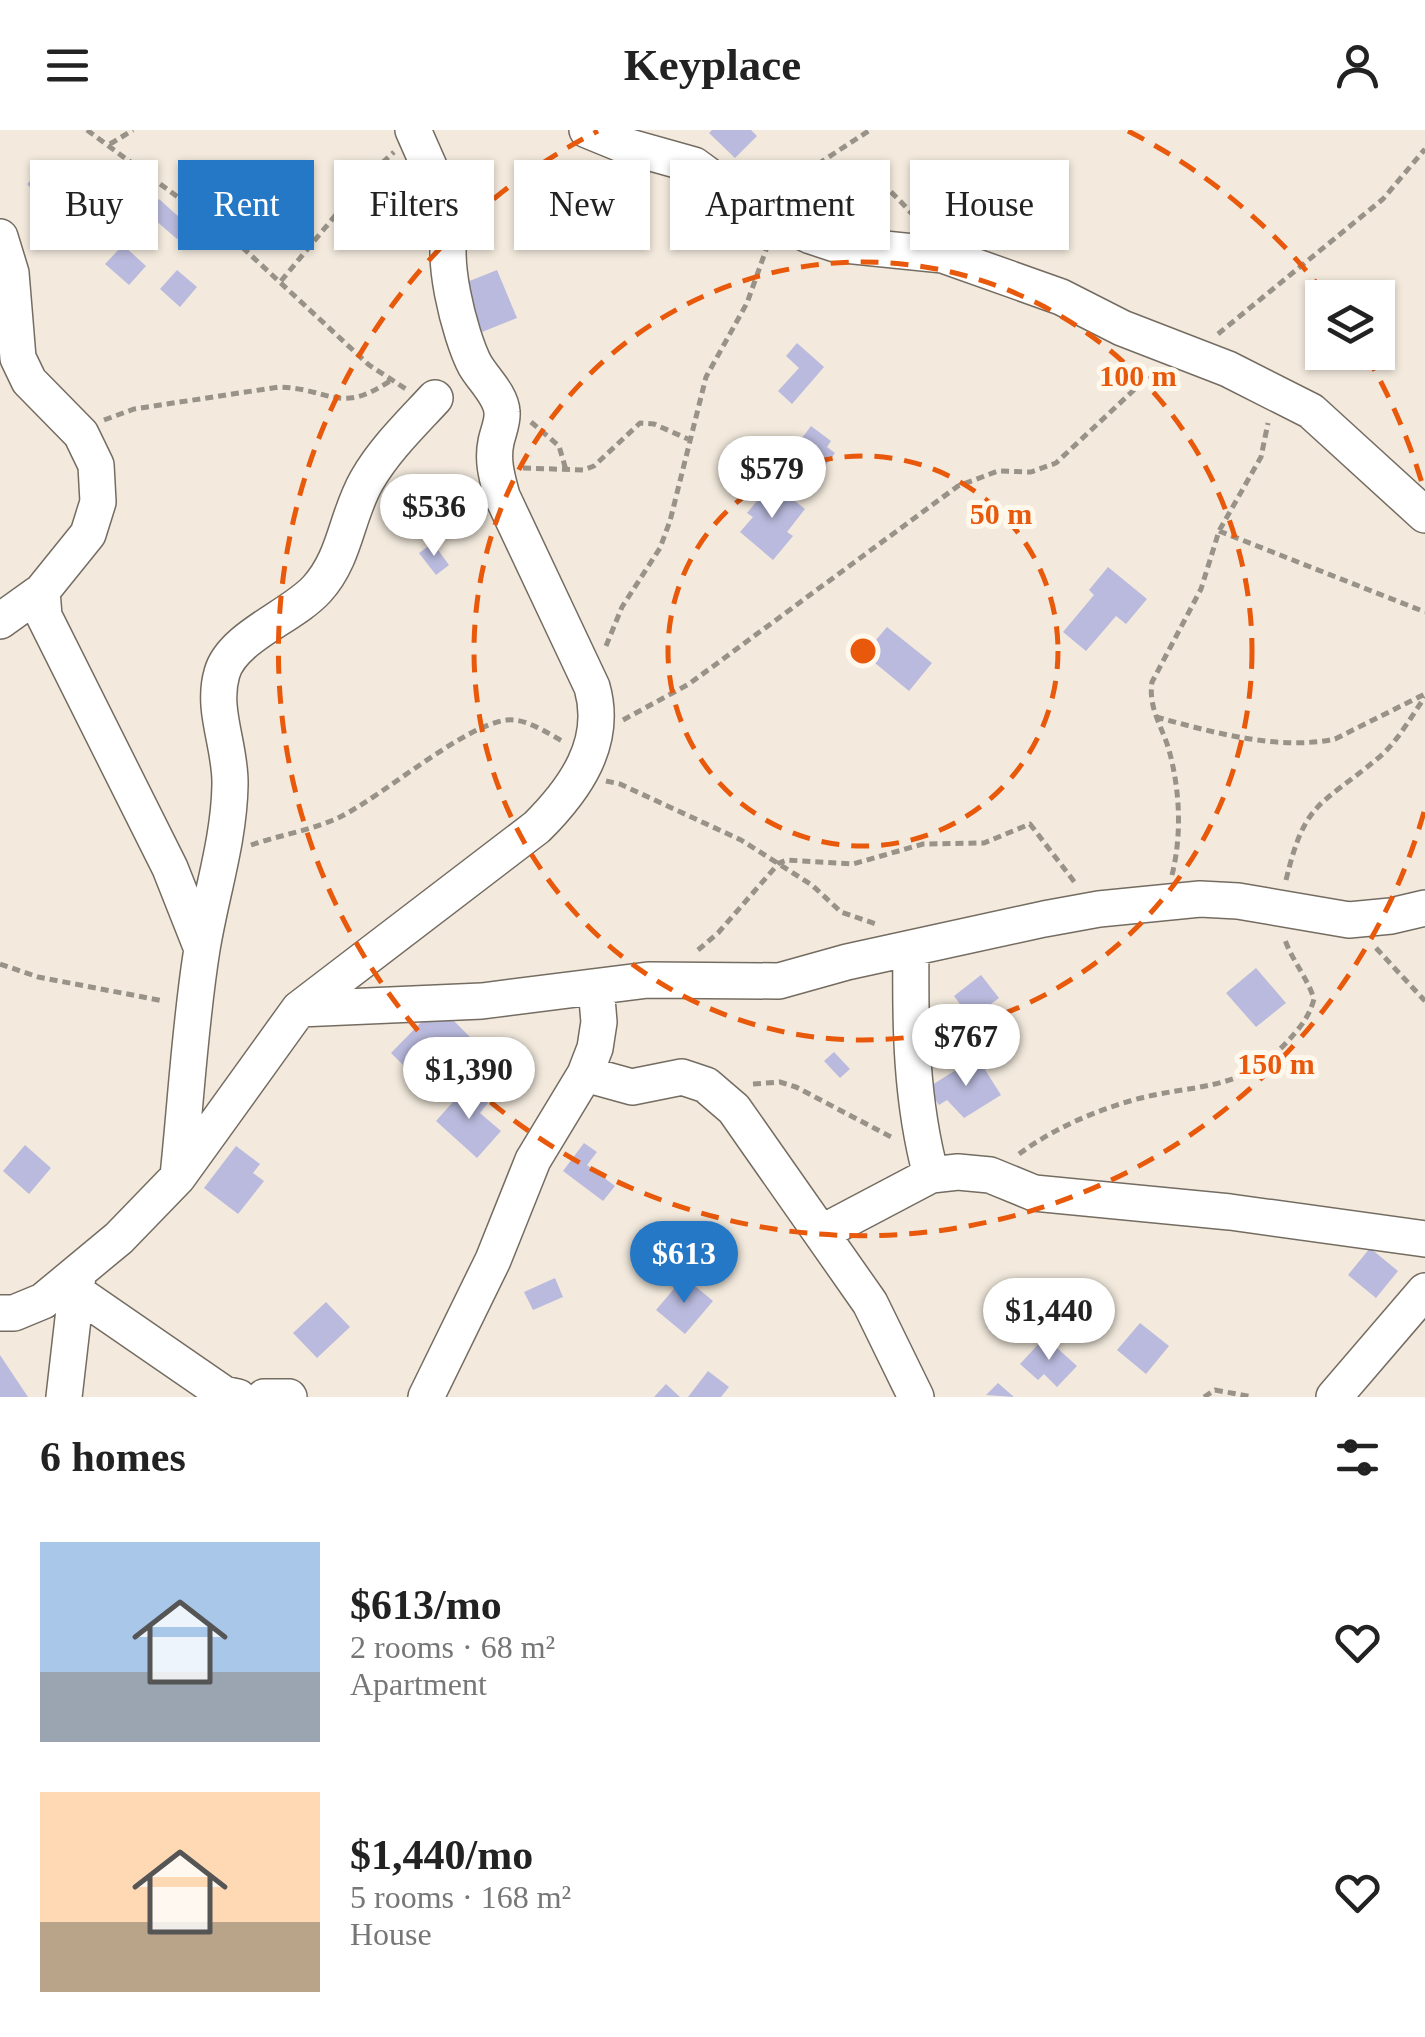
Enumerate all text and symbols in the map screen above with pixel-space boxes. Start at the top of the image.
icon: menu [40,38,95,93]
icon: person [1330,38,1385,93]
text: Keyplace [624,40,801,90]
chip: Buy [30,160,158,250]
chip: Rent [178,160,314,250]
chip: Filters [334,160,494,250]
chip: New [514,160,650,250]
chip: Apartment [670,160,890,250]
chip: House [910,160,1069,250]
map controls [1305,280,1395,370]
button: layers [1305,280,1395,370]
text: 100 m [1099,359,1177,392]
pin: $579 [713,436,831,521]
text: $579 [740,450,804,486]
pin: $536 [375,474,493,559]
text: $536 [402,488,466,524]
text: 50 m [970,497,1032,530]
centre of rings [845,633,881,669]
pin: $767 [907,1004,1025,1089]
text: $767 [934,1018,998,1054]
pin: $1,390 [388,1037,550,1122]
text: 150 m [1237,1047,1315,1080]
text: $1,390 [425,1051,513,1087]
pin: $613 [625,1221,743,1306]
text: $613 [652,1235,716,1271]
pin: $1,440 [968,1278,1130,1363]
text: $1,440 [1005,1292,1093,1328]
icon: filters [1330,1430,1385,1485]
text: 6 homes [40,1434,186,1480]
icon: home [120,1582,240,1702]
text: $613/mo [350,1582,502,1628]
icon: heart [1330,1615,1385,1670]
text: 2 rooms · 68 m² [350,1629,555,1665]
text: Apartment [350,1666,487,1702]
icon: home [120,1832,240,1952]
text: $1,440/mo [350,1832,533,1878]
icon: heart [1330,1865,1385,1920]
text: 5 rooms · 168 m² [350,1879,571,1915]
text: House [350,1916,432,1952]

